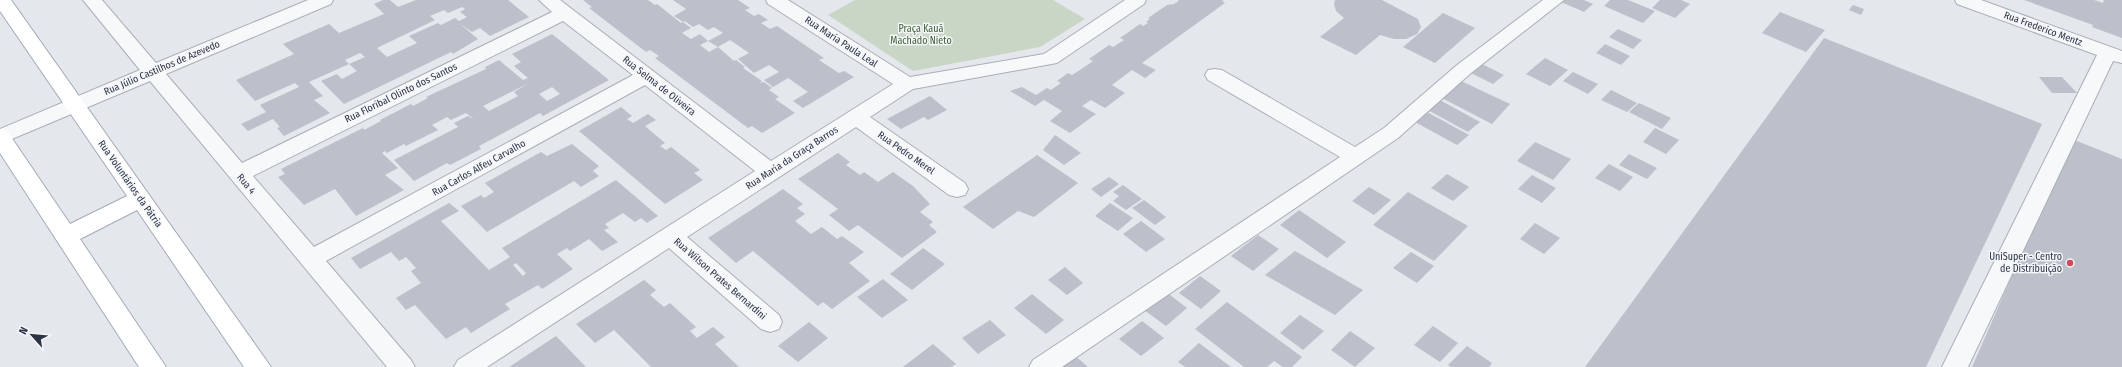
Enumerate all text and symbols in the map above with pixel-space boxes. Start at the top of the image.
street label: Rua Frederico Mentz [2002,9,2084,49]
street label: Rua Maria Paula Leal [802,14,880,70]
park label: Praça Kauã Machado Nieto [890,23,952,47]
street label: Rua Júlio Castilhos de Azevedo [102,37,222,98]
street label: Rua Selma de Oliveira [620,54,698,118]
street label: Rua Floribal Olinto dos Santos [343,61,459,125]
street label: Rua Maria da Graça Barros [744,124,840,192]
street label: Rua Pedro Merel [875,129,937,177]
street label: Rua Carlos Alfeu Carvalho [430,137,528,199]
street label: Rua Voluntários da Pátria [95,138,165,230]
street label: Rua 4 [234,171,258,197]
street label: Rua Wilson Prates Bernardini [671,236,769,322]
place label: UniSuper - Centro de Distribuição [1989,251,2062,275]
marker: UniSuper - Centro de Distribuição [2065,258,2075,268]
north arrow [12,315,52,355]
text: N [16,325,31,337]

